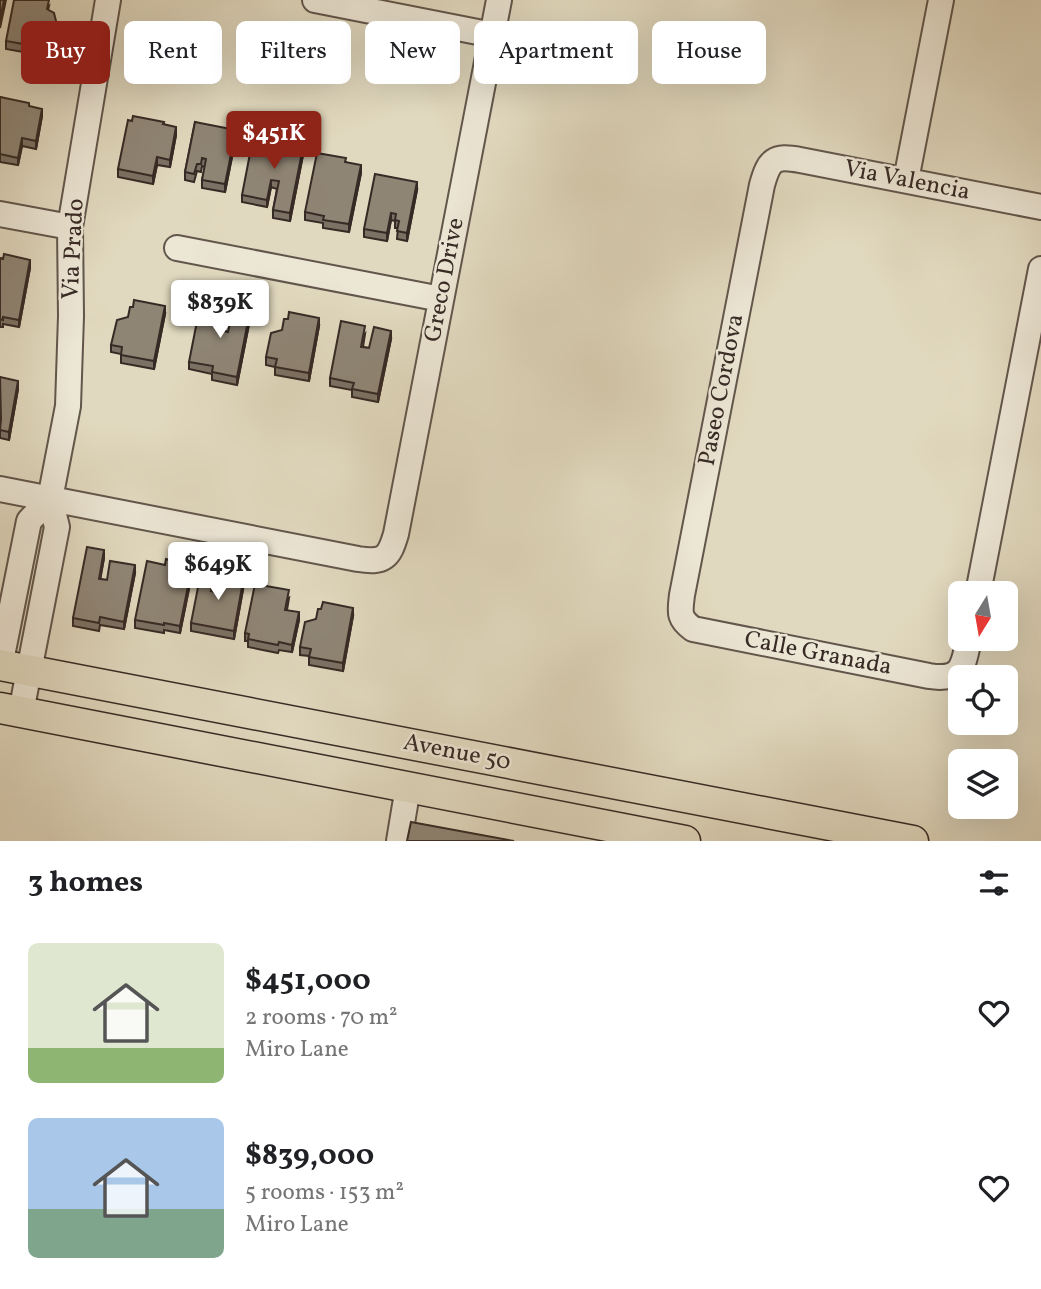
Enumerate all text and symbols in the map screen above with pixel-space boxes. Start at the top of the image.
chip: Buy [21,21,110,84]
chip: Rent [124,21,222,84]
chip: Filters [236,21,351,84]
chip: New [365,21,460,84]
chip: Apartment [474,21,638,84]
chip: House [652,21,766,84]
pin: $451K [225,111,323,171]
text: $451K [242,118,306,150]
street label: Via Valencia [841,152,973,210]
street label: Via Prado [54,197,94,301]
street label: Greco Drive [416,215,474,345]
pin: $839K [171,280,269,340]
text: $839K [187,287,253,319]
street label: Paseo Cordova [691,311,753,469]
pin: $649K [169,542,267,602]
text: $649K [184,549,252,581]
north arrow [948,581,1018,651]
map controls [948,581,1018,819]
street label: Calle Granada [741,623,895,685]
button: locate [948,665,1018,735]
street label: Avenue 50 [400,726,514,780]
button: layers [948,749,1018,819]
text: 3 homes [28,862,143,904]
icon: filters [975,864,1013,902]
text: $451,000 [245,960,371,1002]
icon: home [84,971,168,1055]
icon: heart [975,994,1013,1032]
text: 2 rooms · 70 m² [245,1002,398,1034]
text: Miro Lane [245,1034,349,1066]
text: $839,000 [245,1135,374,1177]
icon: home [84,1146,168,1230]
icon: heart [975,1169,1013,1207]
text: 5 rooms · 153 m² [245,1177,404,1209]
text: Miro Lane [245,1209,349,1241]

